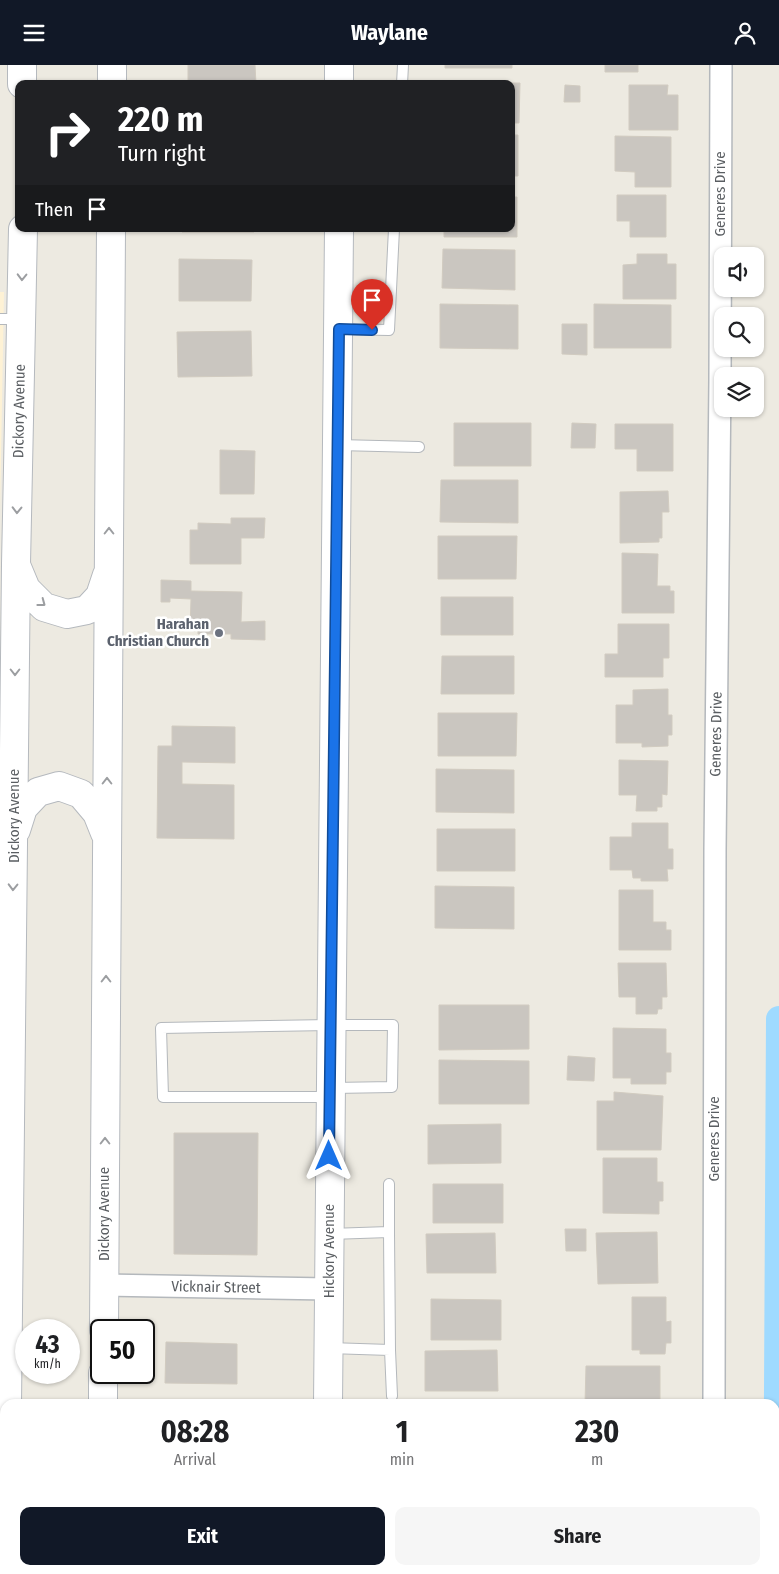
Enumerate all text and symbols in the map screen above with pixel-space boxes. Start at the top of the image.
icon: menu [20,19,48,47]
text: Waylane [351,19,428,46]
icon: person [731,19,759,47]
text: 220 m [118,98,204,140]
icon: right [35,100,100,165]
text: Turn right [118,140,206,167]
street label: Generes Drive [711,151,729,237]
icon: arrive [83,195,111,223]
text: Then [35,198,73,221]
map controls [714,247,764,417]
button: sound [714,247,764,297]
one-way arrow [16,274,27,282]
pin [351,279,393,330]
icon: arrive [358,286,386,314]
button: search [714,307,764,357]
street label: Dickory Avenue [9,364,29,458]
button: layers [714,367,764,417]
one-way arrow [12,506,22,514]
one-way arrow [104,527,114,535]
one-way arrow [36,597,46,606]
place label: Harahan Christian Church [107,615,209,650]
marker: Harahan Christian Church [213,627,225,639]
one-way arrow [10,669,20,677]
street label: Generes Drive [706,691,726,777]
street label: Dickory Avenue [5,769,23,863]
one-way arrow [102,777,112,785]
one-way arrow [8,884,18,892]
one-way arrow [101,975,111,982]
street label: Generes Drive [705,1096,723,1182]
position arrow [302,1129,354,1181]
one-way arrow [100,1137,110,1145]
street label: Dickory Avenue [95,1167,113,1261]
street label: Hickory Avenue [320,1204,338,1298]
street label: Vicknair Street [171,1277,261,1297]
speed limit sign: 50 [90,1319,155,1384]
text: 43 [35,1330,60,1360]
text: km/h [34,1357,61,1371]
text: 08:28 [160,1414,229,1450]
text: 1 [396,1414,409,1450]
text: 230 [575,1414,619,1450]
text: Arrival [174,1450,216,1469]
text: min [390,1450,415,1469]
text: m [591,1450,603,1469]
button: Exit [20,1507,385,1565]
button: Share [395,1507,760,1565]

